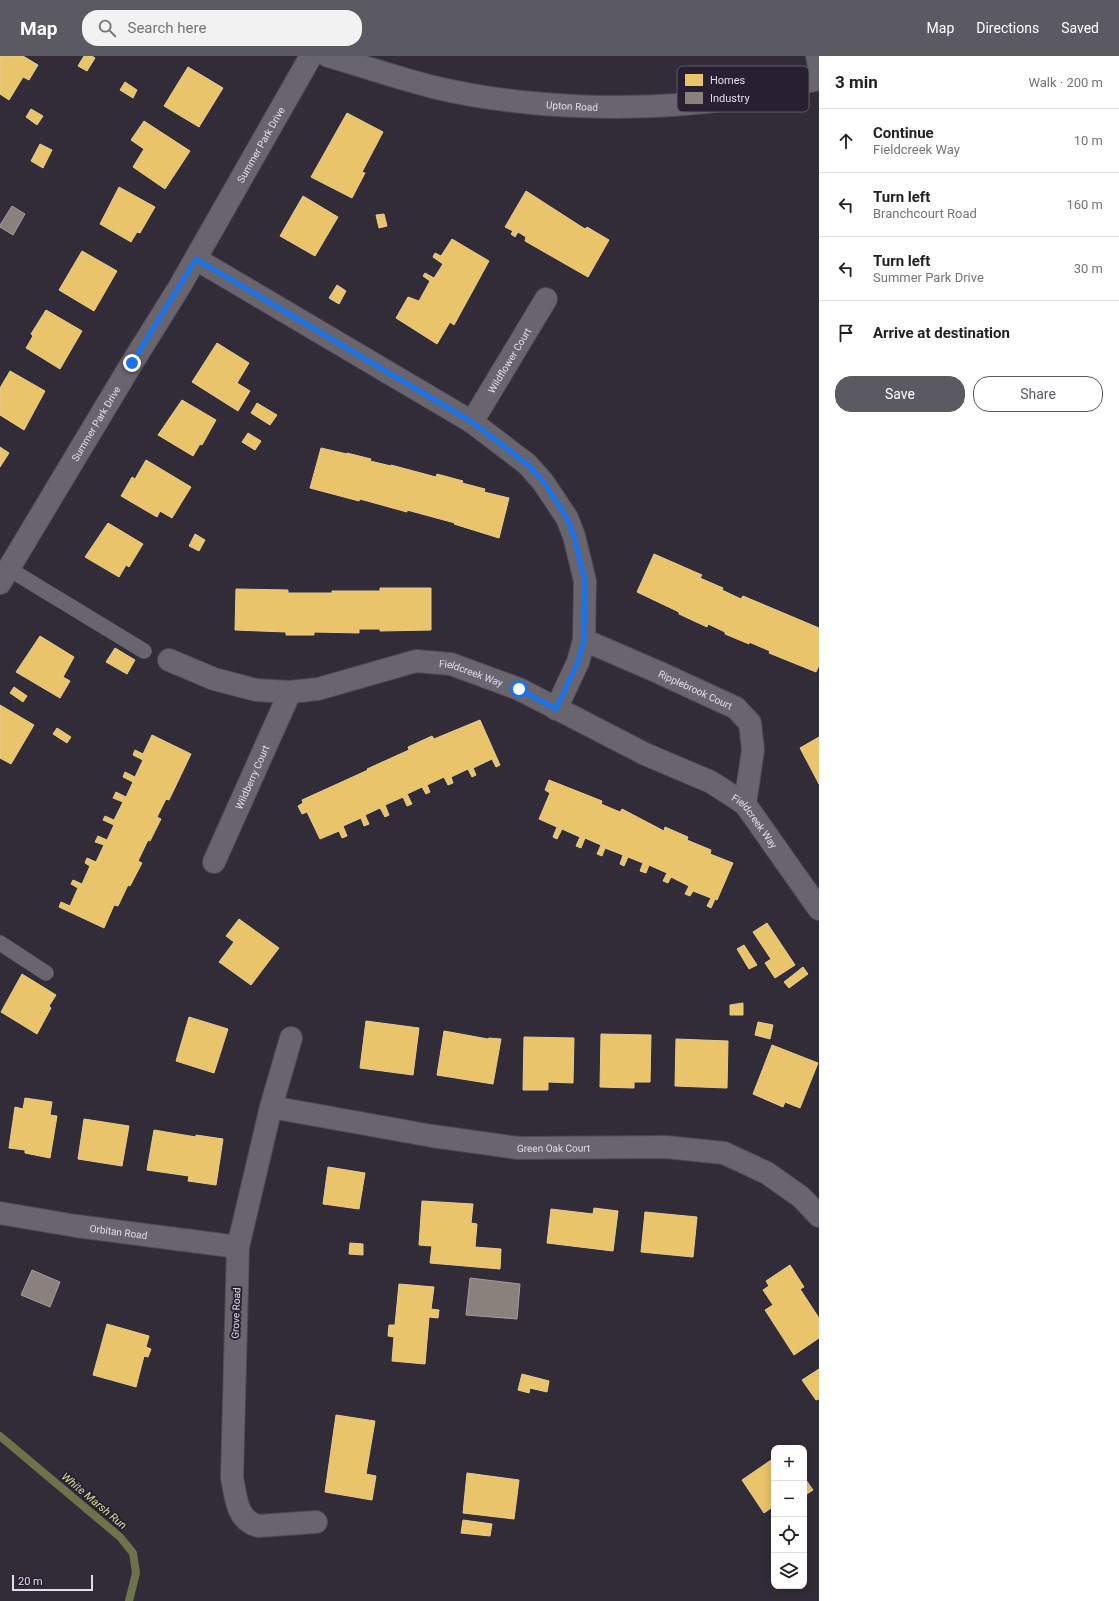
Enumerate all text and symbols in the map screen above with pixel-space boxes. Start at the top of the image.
search box [82,10,362,46]
text: Map [20,17,58,40]
icon: search [96,17,118,39]
text: Search here [128,19,206,37]
text: Map [927,20,954,36]
text: Directions [976,20,1039,36]
text: Saved [1061,20,1099,36]
legend [677,66,809,112]
text: 3 min [835,72,878,92]
text: Homes [710,74,746,87]
text: Walk · 200 m [1028,75,1103,90]
text: Industry [710,92,750,105]
street label: Upton Road [546,99,598,112]
street label: Summer Park Drive [235,105,286,184]
text: Continue [873,124,934,142]
icon: ahead [835,130,857,152]
text: 10 m [1074,133,1103,148]
text: Fieldcreek Way [873,142,960,157]
text: Turn left [873,188,930,206]
icon: left [835,194,857,216]
text: 160 m [1066,197,1103,212]
text: Branchcourt Road [873,206,977,221]
text: Turn left [873,252,930,270]
icon: left [835,258,857,280]
text: 30 m [1074,261,1103,276]
text: Summer Park Drive [873,270,984,285]
icon: arrive [835,322,857,344]
text: Arrive at destination [873,324,1010,342]
street label: Wildflower Court [485,326,533,395]
route end [123,354,141,372]
button: Save [835,376,965,412]
button: Share [973,376,1103,412]
street label: Summer Park Drive [69,384,122,463]
street label: Fieldcreek Way [439,657,505,688]
street label: Ripplebrook Court [657,668,734,711]
route start [510,680,528,698]
street label: Wildberry Court [233,743,271,811]
street label: Fieldcreek Way [730,792,780,850]
street label: Green Oak Court [517,1142,590,1154]
street label: Orbitan Road [89,1222,148,1241]
street label: Grove Road [230,1287,242,1339]
map controls [771,1445,807,1589]
button: + [771,1445,807,1481]
water label: White Marsh Run [59,1470,129,1532]
button: − [771,1481,807,1517]
button: locate [771,1517,807,1553]
button: layers [771,1553,807,1589]
scale bar [12,1573,93,1592]
text: 20 m [18,1575,43,1588]

